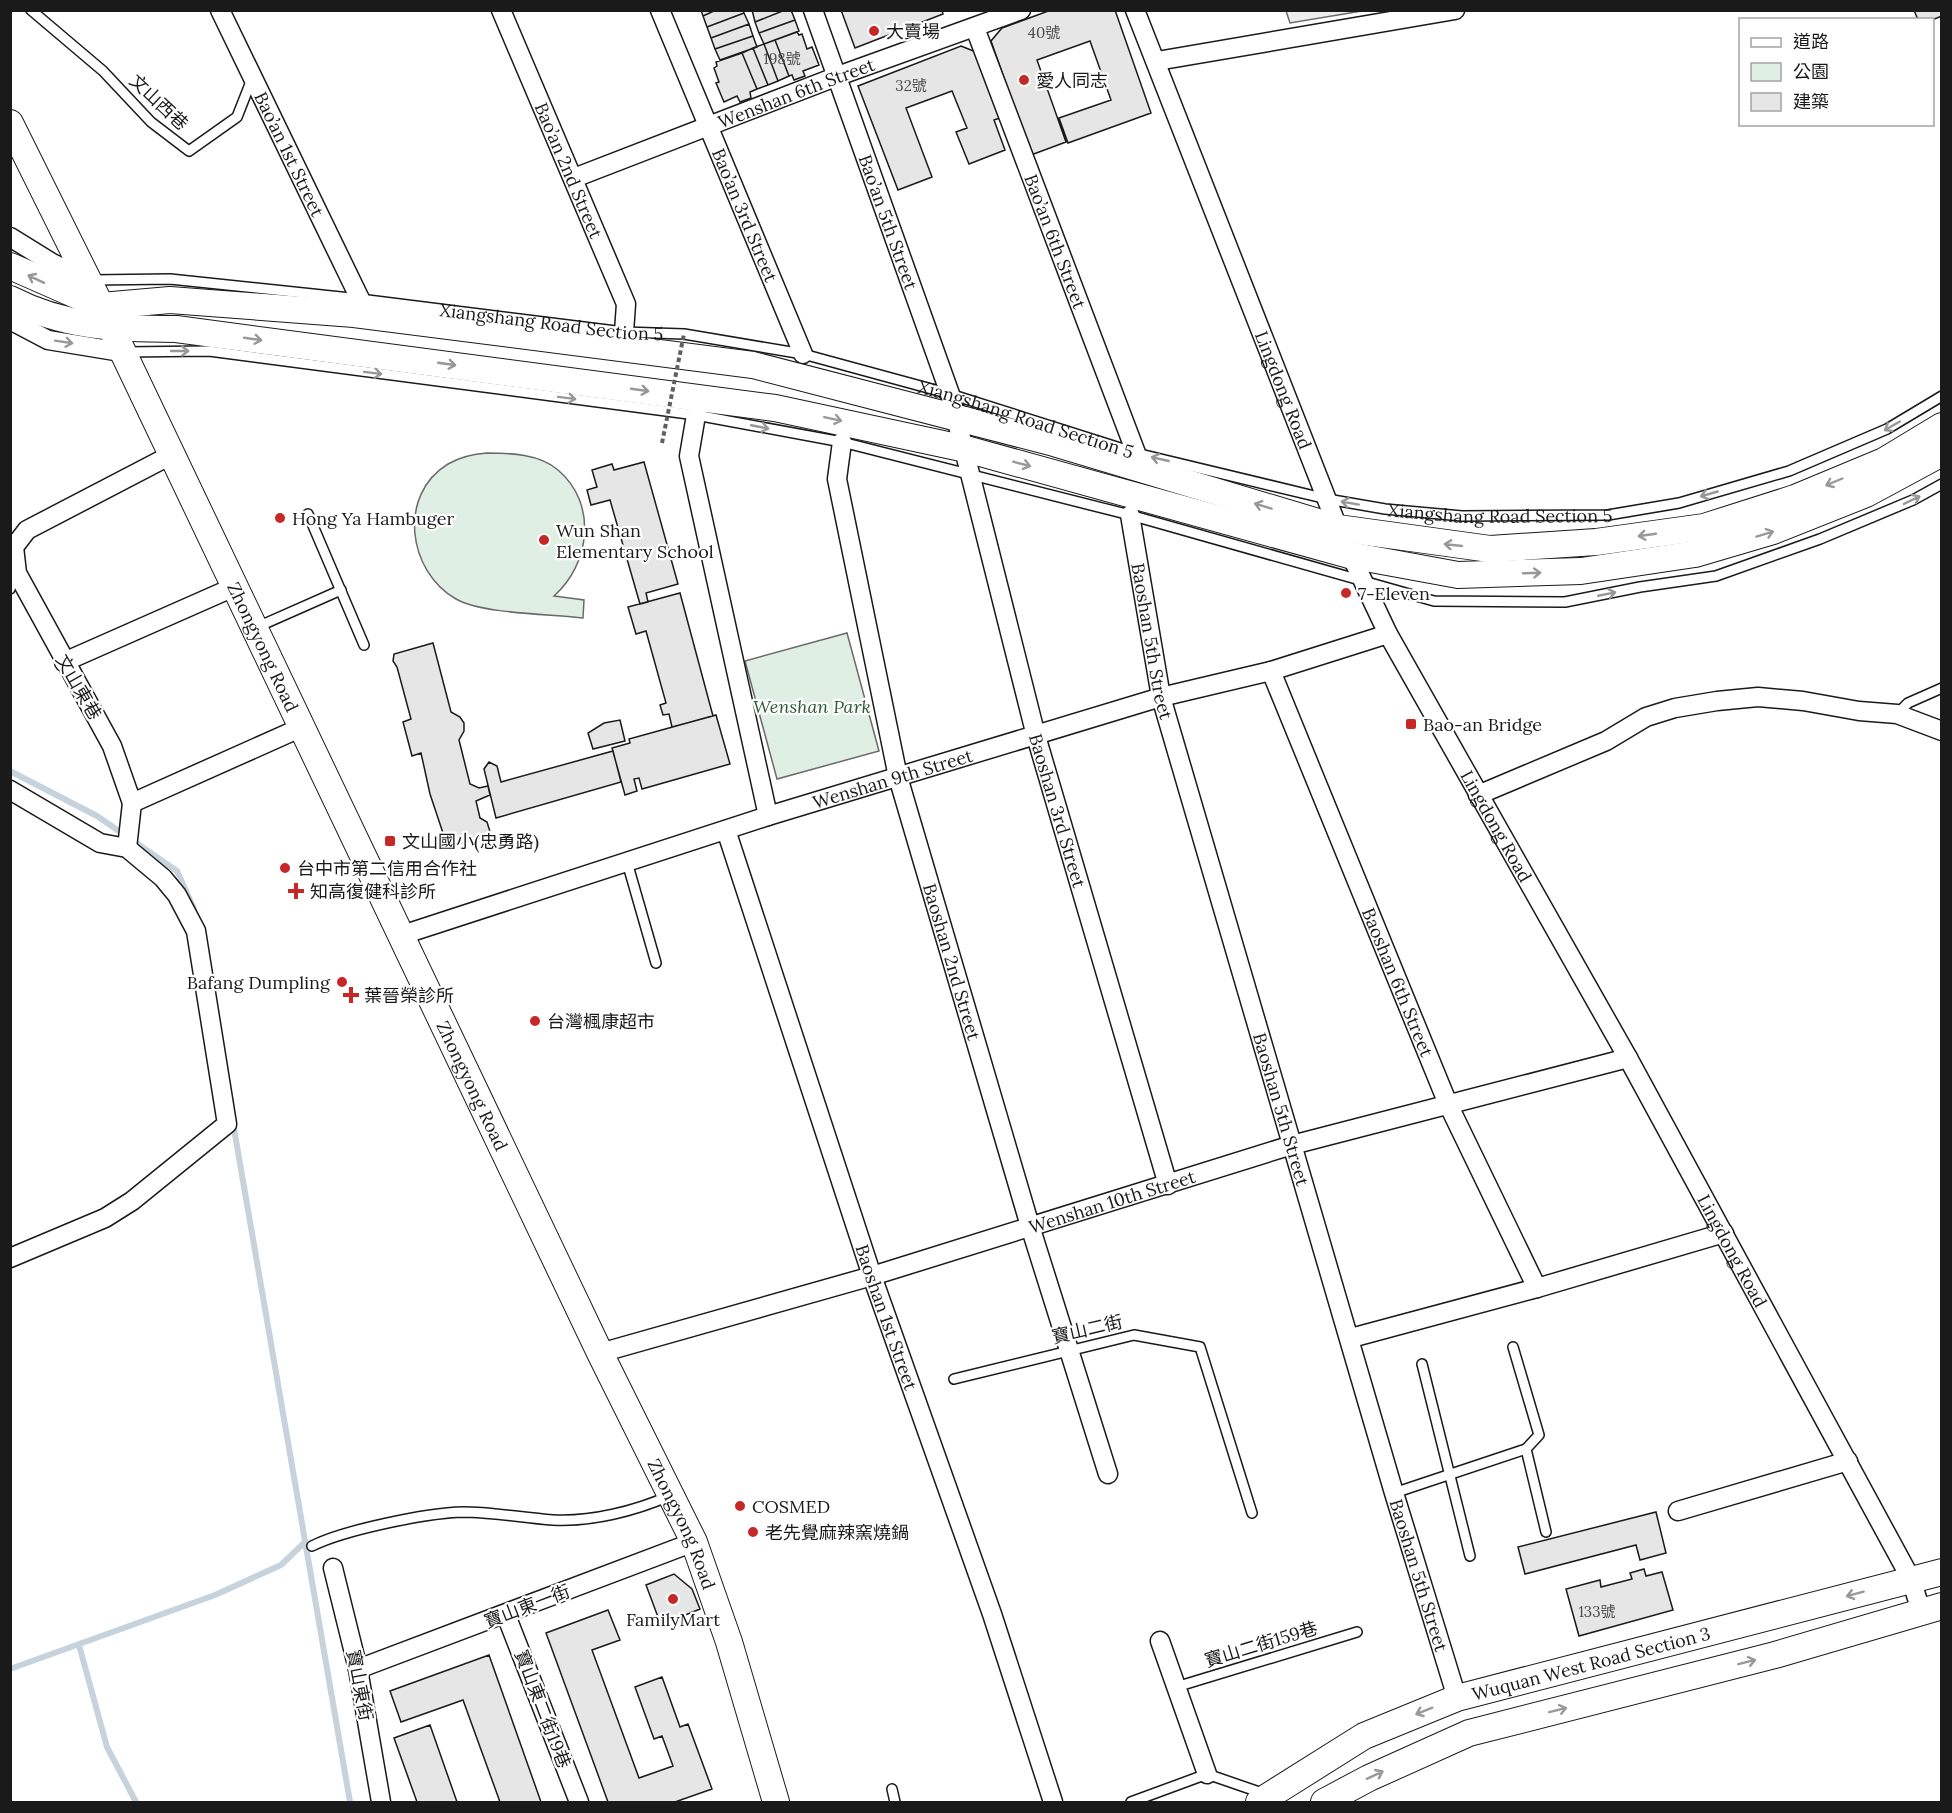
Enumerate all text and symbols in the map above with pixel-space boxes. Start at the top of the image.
legend [1739,18,1934,126]
place label: 大賣場 [886,20,940,43]
house number: 40號 [1028,23,1060,42]
marker: 大賣場 [867,24,881,38]
text: 道路 [1793,30,1829,53]
house number: 198號 [763,49,801,68]
street label: Wenshan 6th Street [714,52,878,133]
text: 公園 [1793,60,1829,83]
street label: 文山西巷 [125,69,193,135]
place label: 愛人同志 [1036,69,1108,92]
marker: 愛人同志 [1017,73,1031,87]
house number: 32號 [895,76,927,95]
street label: Bao’an 1st Street [250,88,330,220]
text: 建築 [1793,90,1829,113]
street label: Bao’an 2nd Street [530,99,608,242]
street label: Bao’an 3rd Street [707,145,783,285]
street label: Bao’an 5th Street [854,151,923,293]
street label: Bao’an 6th Street [1020,171,1092,312]
one-way arrow [27,273,45,285]
street label: Xiangshang Road Section 5 [438,298,664,345]
street label: Lingdong Road [1250,327,1317,452]
one-way arrow [243,333,263,344]
one-way arrow [53,337,73,348]
one-way arrow [169,345,189,357]
one-way arrow [436,359,456,370]
one-way arrow [363,367,383,378]
street label: Xiangshang Road Section 5 [915,374,1137,463]
one-way arrow [630,384,649,395]
one-way arrow [556,393,576,404]
one-way arrow [823,414,842,426]
one-way arrow [1883,421,1901,432]
one-way arrow [749,422,769,433]
one-way arrow [1150,453,1170,464]
one-way arrow [1012,459,1031,470]
one-way arrow [1825,477,1844,488]
one-way arrow [1700,489,1719,500]
one-way arrow [1902,493,1920,505]
one-way arrow [1340,497,1360,508]
street label: Xiangshang Road Section 5 [1387,498,1613,528]
one-way arrow [1254,500,1273,511]
place label: Hong Ya Hambuger [292,507,454,530]
marker: Hong Ya Hambuger [273,511,287,525]
place label: Wun Shan Elementary School [556,519,714,563]
one-way arrow [1755,528,1774,539]
one-way arrow [1638,530,1658,541]
marker: Wun Shan Elementary School [537,533,551,547]
one-way arrow [1444,539,1464,550]
street label: Baoshan 5th Street [1127,561,1178,722]
one-way arrow [1521,567,1541,578]
street label: Zhongyong Road [223,578,304,716]
place label: 7-Eleven [1358,582,1430,605]
marker: 7-Eleven [1339,586,1353,600]
one-way arrow [1596,588,1616,599]
street label: 文山東巷 [51,650,107,724]
park label: Wenshan Park [753,695,871,718]
place label: Bao-an Bridge [1423,713,1542,736]
marker: Bao-an Bridge [1404,717,1418,731]
street label: Baoshan 3rd Street [1024,731,1091,890]
street label: Wenshan 9th Street [810,743,975,813]
street label: Lingdong Road [1456,766,1538,886]
place label: 文山國小(忠勇路) [402,830,539,853]
marker: 文山國小(忠勇路) [383,834,397,848]
place label: 台中市第二信用合作社 [297,857,477,880]
marker: 台中市第二信用合作社 [278,861,292,875]
place label: 知高復健科診所 [310,880,436,903]
street label: Baoshan 2nd Street [918,881,986,1043]
marker: 知高復健科診所 [287,882,305,900]
street label: Baoshan 6th Street [1357,904,1439,1060]
place label: Bafang Dumpling [187,971,331,994]
marker: Bafang Dumpling [335,975,349,989]
place label: 葉晉榮診所 [364,984,454,1007]
marker: 葉晉榮診所 [342,986,360,1004]
place label: 台灣楓康超市 [547,1010,655,1033]
marker: 台灣楓康超市 [528,1014,542,1028]
street label: Zhongyong Road [432,1017,513,1154]
street label: Baoshan 5th Street [1248,1030,1315,1188]
street label: Wenshan 10th Street [1026,1164,1198,1238]
street label: Lingdong Road [1693,1190,1773,1311]
street label: Baoshan 1st Street [851,1241,923,1393]
street label: 寶山二街 [1049,1310,1125,1348]
street label: Zhongyong Road [643,1455,721,1592]
place label: COSMED [752,1495,830,1518]
street label: Baoshan 5th Street [1385,1496,1454,1654]
marker: COSMED [733,1499,747,1513]
place label: 老先覺麻辣窯燒鍋 [765,1521,909,1544]
marker: 老先覺麻辣窯燒鍋 [746,1525,760,1539]
street label: 寶山東一街 [481,1579,573,1633]
one-way arrow [1846,1588,1865,1600]
marker: FamilyMart [666,1592,680,1606]
house number: 133號 [1578,1602,1616,1621]
place label: FamilyMart [626,1608,720,1631]
street label: 寶山二街159巷 [1202,1616,1320,1672]
street label: Wuquan West Road Section 3 [1469,1621,1713,1705]
street label: 寶山東街 [342,1647,378,1723]
street label: 寶山東二街19巷 [510,1647,576,1771]
one-way arrow [1738,1656,1757,1667]
one-way arrow [1549,1704,1568,1716]
one-way arrow [1415,1706,1433,1717]
one-way arrow [1366,1768,1384,1780]

